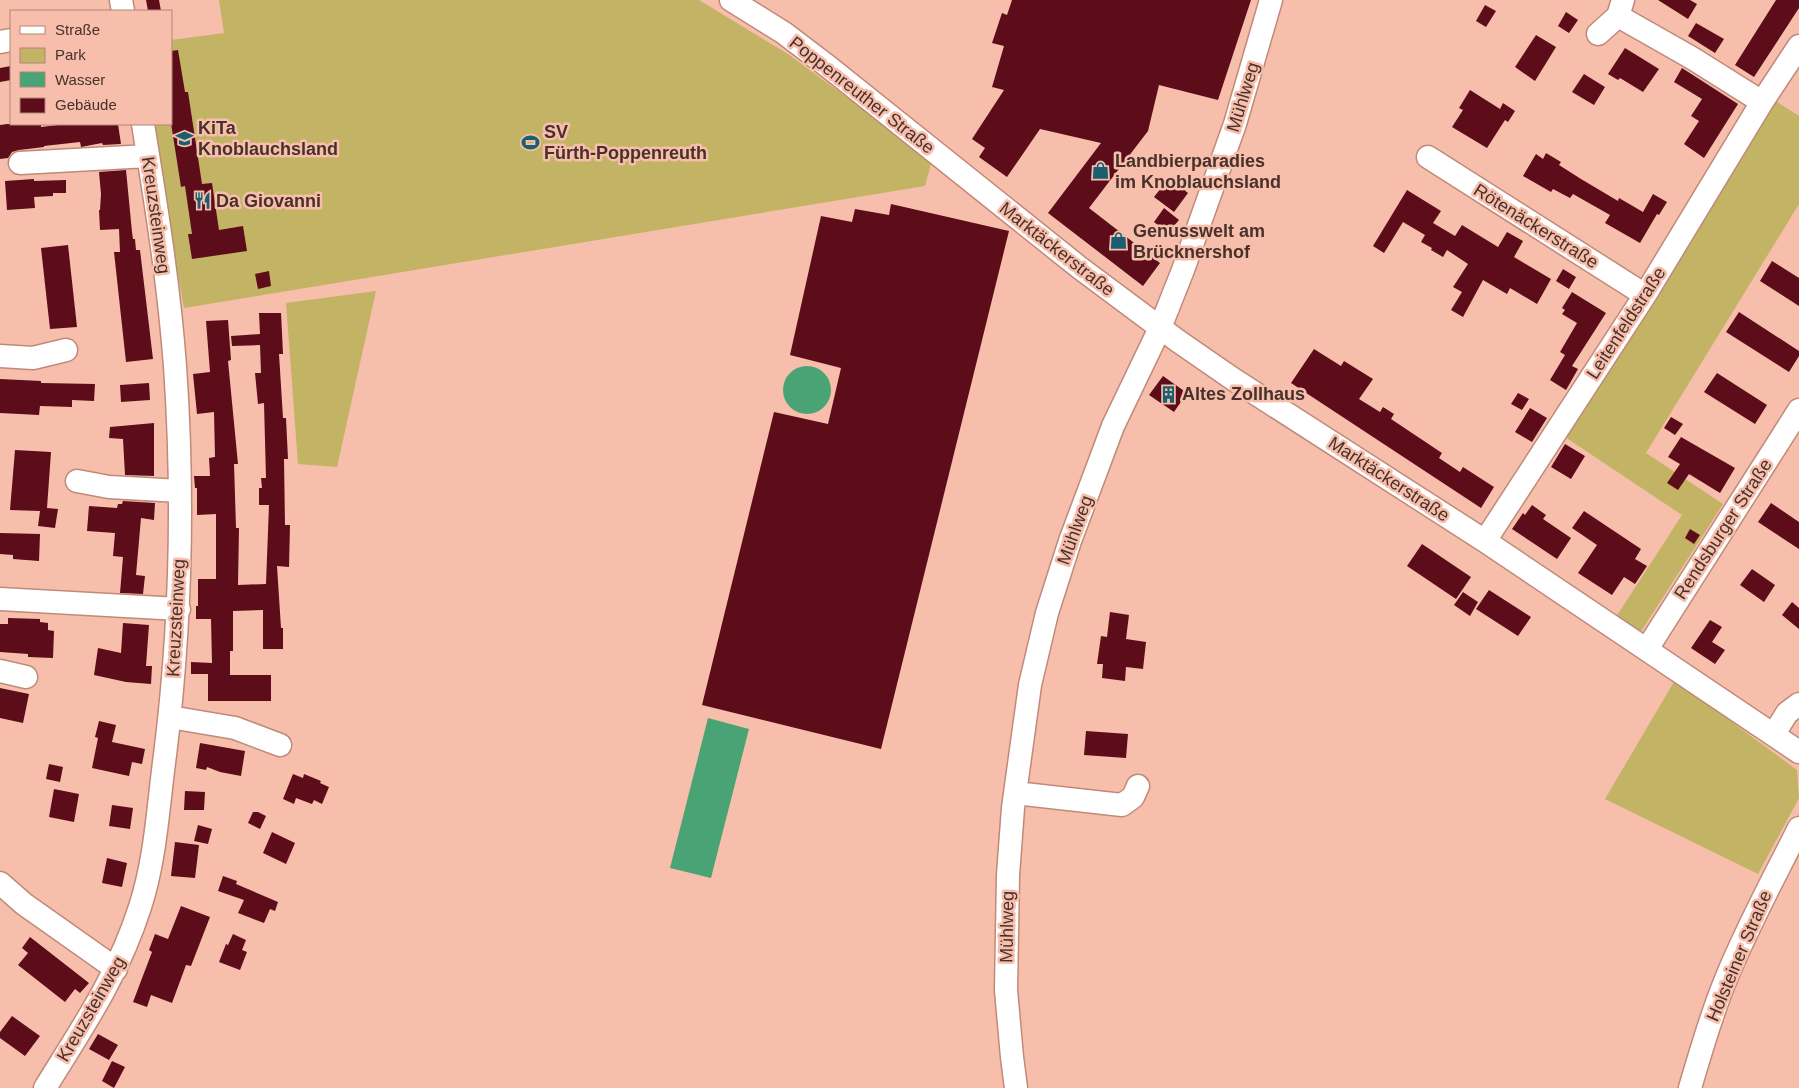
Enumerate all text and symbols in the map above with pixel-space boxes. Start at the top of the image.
legend [10,10,172,125]
text: Straße [55,21,100,38]
street label: Poppenreuther Straße [786,32,938,158]
text: Park [55,46,86,63]
street label: Mühlweg [1223,60,1263,134]
text: Wasser [55,71,105,88]
text: Gebäude [55,96,117,113]
place label: KiTa Knoblauchsland [198,118,338,159]
place label: SV Fürth-Poppenreuth [544,122,707,163]
school or university icon: KiTa Knoblauchsland [174,128,194,148]
sports icon: SV Fürth-Poppenreuth [520,132,540,152]
place label: Landbierparadies im Knoblauchsland [1115,151,1281,192]
street label: Kreuzsteinweg [138,155,174,275]
shop icon: Landbierparadies im Knoblauchsland [1091,161,1111,181]
street label: Rötenäckerstraße [1470,180,1602,272]
restaurant icon: Da Giovanni [192,191,212,211]
place label: Da Giovanni [216,191,321,211]
street label: Marktäckerstraße [996,198,1118,300]
place label: Genusswelt am Brücknershof [1133,221,1265,262]
shop icon: Genusswelt am Brücknershof [1109,231,1129,251]
street label: Leitenfeldstraße [1582,263,1670,383]
building icon: Altes Zollhaus [1158,384,1178,404]
place label: Altes Zollhaus [1182,384,1305,404]
street label: Marktäckerstraße [1325,432,1453,526]
street label: Rendsburger Straße [1670,455,1776,603]
street label: Mühlweg [1053,493,1097,567]
street label: Kreuzsteinweg [163,559,189,677]
street label: Holsteiner Straße [1702,888,1776,1024]
street label: Mühlweg [996,891,1018,963]
street label: Kreuzsteinweg [53,953,129,1065]

